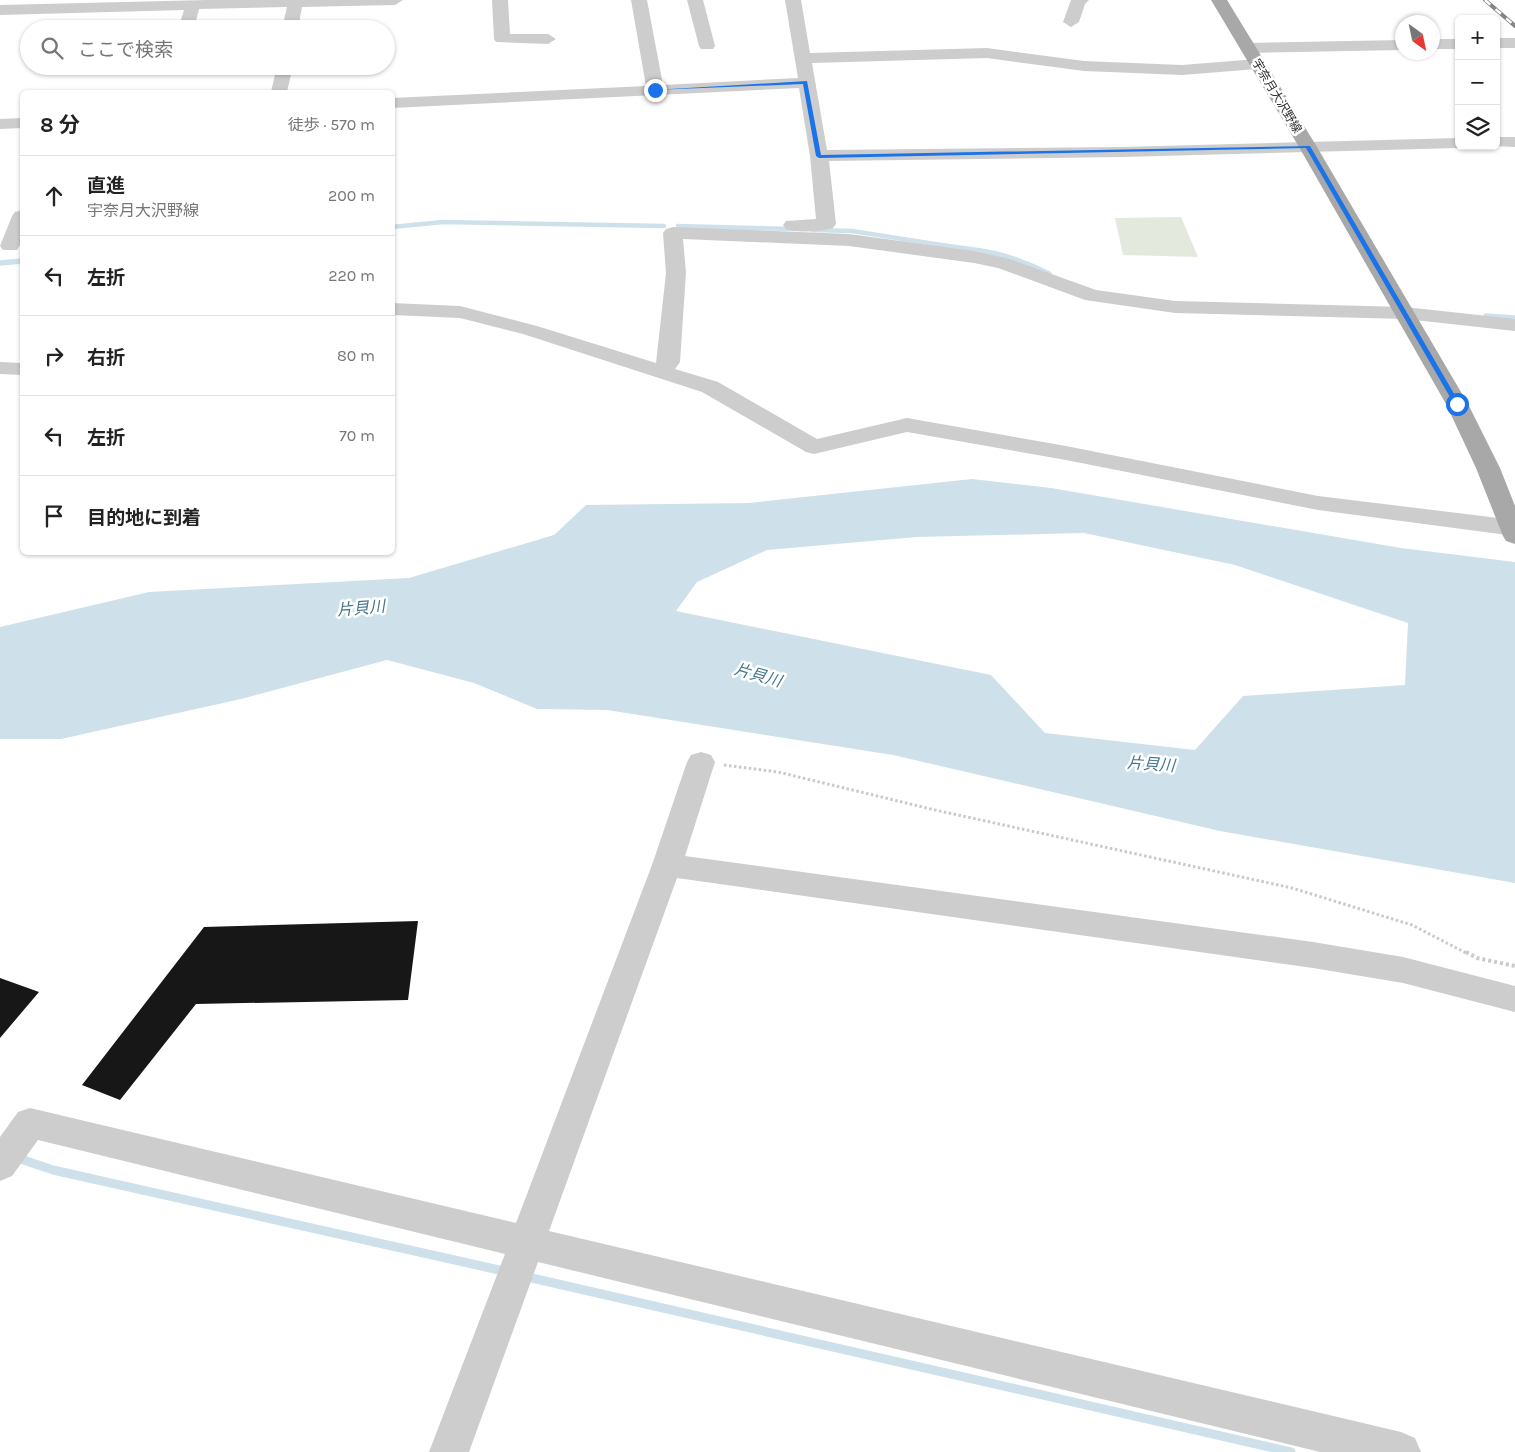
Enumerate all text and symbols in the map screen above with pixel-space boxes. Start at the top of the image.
north arrow [1395,15,1440,60]
map controls [1455,15,1500,150]
button: + [1455,15,1500,60]
search box [20,20,395,75]
icon: search [38,34,66,62]
text: ここで検索 [78,39,173,61]
street label: 宇奈月大沢野線 [1249,56,1305,136]
button: − [1455,60,1500,105]
route end [644,79,667,102]
button: layers [1455,105,1500,150]
text: 8 分 [40,113,80,137]
text: 徒歩 · 570 m [288,115,375,134]
text: 直進 [87,175,125,197]
icon: ahead [40,182,68,210]
text: 200 m [328,186,375,205]
text: 宇奈月大沢野線 [87,201,199,220]
icon: left [40,262,68,290]
text: 220 m [328,266,375,285]
text: 左折 [87,267,125,289]
icon: right [40,342,68,370]
text: 80 m [337,346,375,365]
text: 右折 [87,347,125,369]
route start [1446,393,1469,416]
icon: left [40,422,68,450]
text: 70 m [339,426,375,445]
text: 左折 [87,427,125,449]
icon: arrive [40,502,68,530]
text: 目的地に到着 [87,507,201,529]
water label: 片貝川 [336,596,388,620]
water label: 片貝川 [732,659,786,691]
water label: 片貝川 [1126,753,1178,775]

